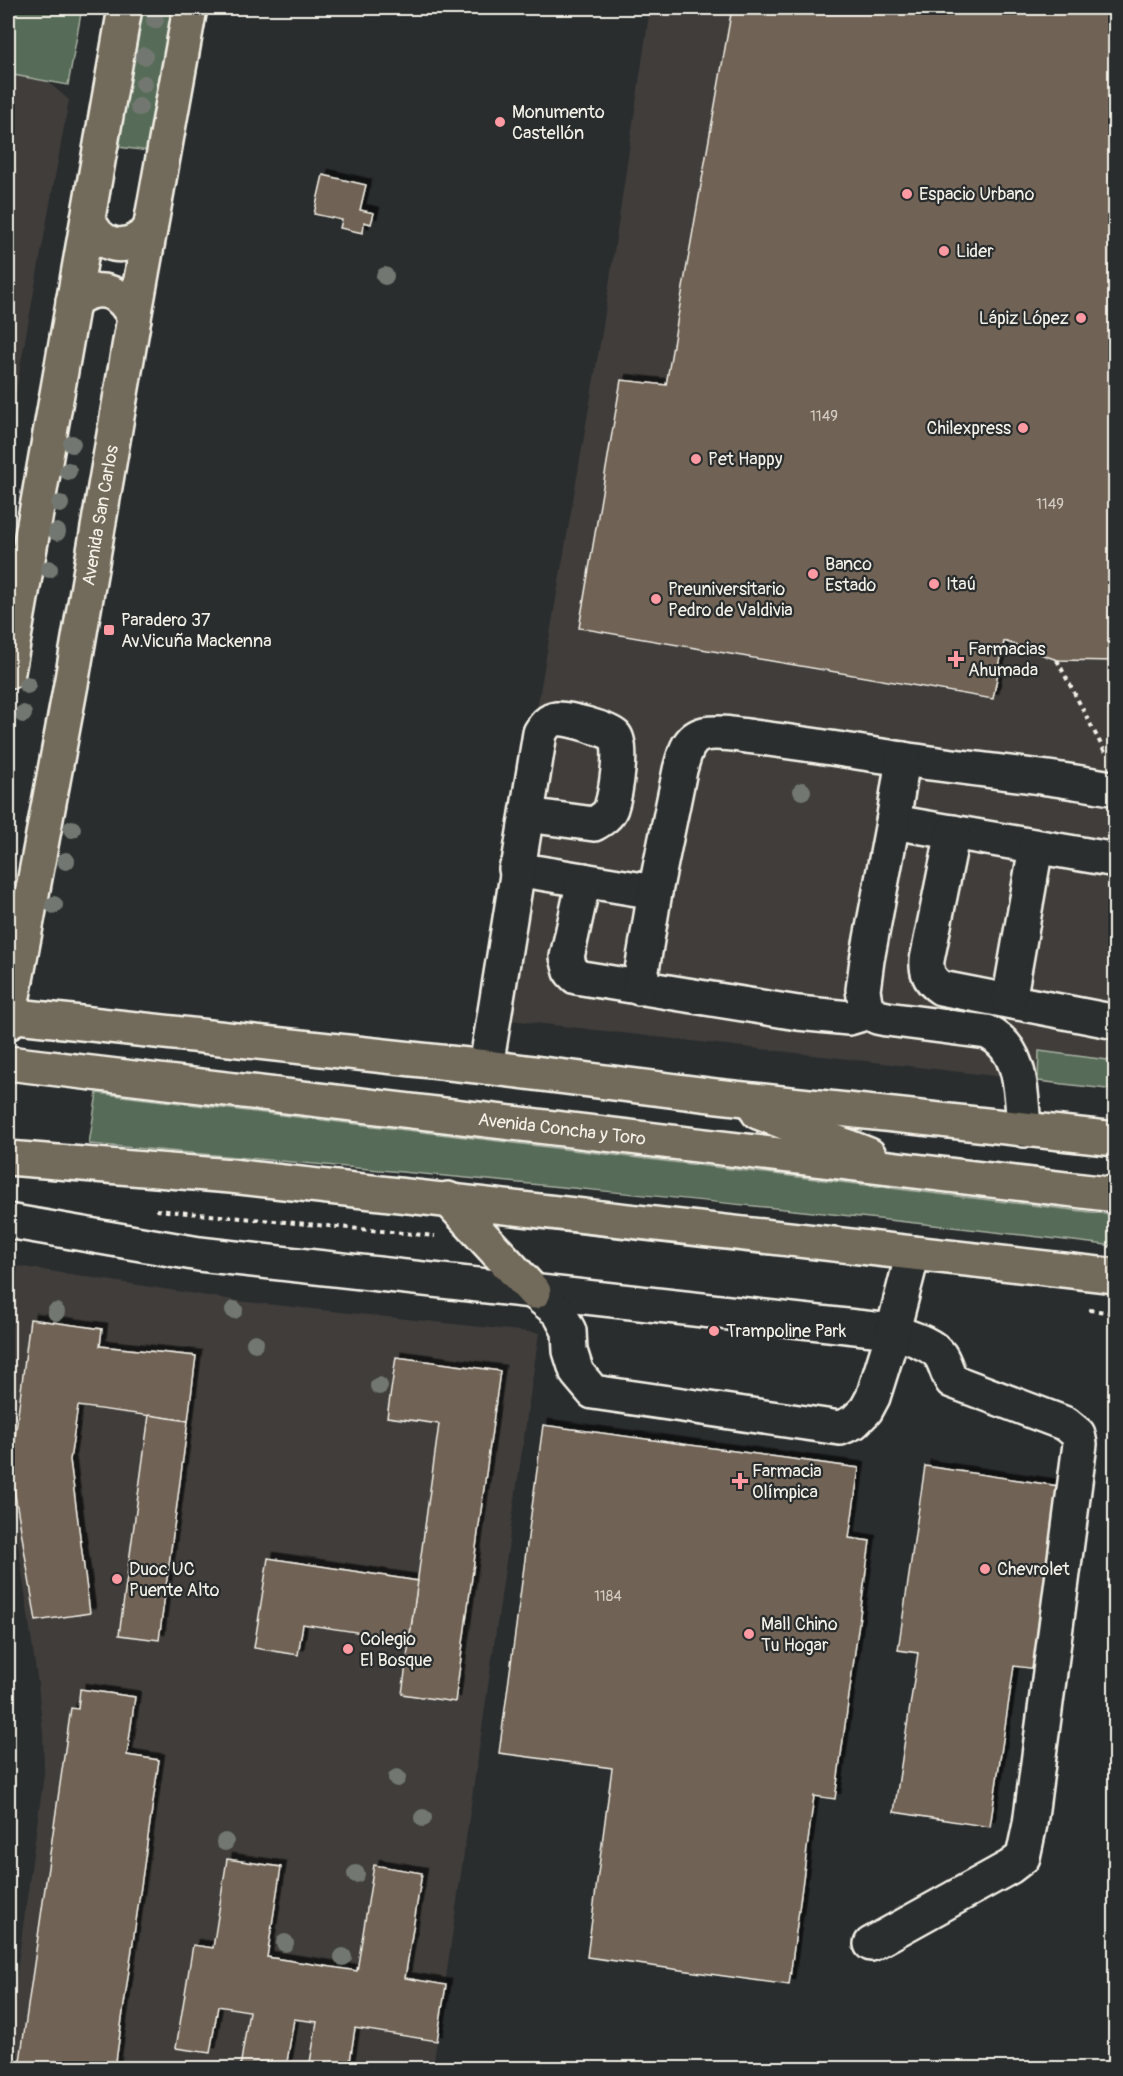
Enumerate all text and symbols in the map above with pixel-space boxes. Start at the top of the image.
place label: Monumento Castellón [512,101,605,145]
marker: Monumento Castellón [493,115,507,129]
place label: Espacio Urbano [919,183,1035,206]
marker: Espacio Urbano [900,187,914,201]
place label: Lider [956,240,994,263]
marker: Lider [937,244,951,258]
place label: Lápiz López [979,307,1069,330]
marker: Lápiz López [1074,311,1088,325]
house number: 1149 [810,407,838,426]
place label: Chilexpress [926,417,1011,440]
marker: Chilexpress [1016,421,1030,435]
street label: Avenida San Carlos [77,443,124,587]
place label: Pet Happy [708,448,783,471]
marker: Pet Happy [689,452,703,466]
house number: 1149 [1036,495,1064,514]
place label: Banco Estado [825,553,876,597]
marker: Banco Estado [806,567,820,581]
place label: Itaú [946,573,976,596]
marker: Itaú [927,577,941,591]
place label: Preuniversitario Pedro de Valdivia [668,578,793,622]
marker: Preuniversitario Pedro de Valdivia [649,592,663,606]
place label: Paradero 37 Av.Vicuña Mackenna [121,609,272,653]
marker: Paradero 37 Av.Vicuña Mackenna [102,623,116,637]
place label: Farmacias Ahumada [968,638,1046,682]
marker: Farmacias Ahumada [949,652,963,666]
street label: Avenida Concha y Toro [477,1108,647,1151]
place label: Trampoline Park [726,1320,847,1343]
marker: Trampoline Park [707,1324,721,1338]
place label: Farmacia Olímpica [752,1460,822,1504]
marker: Farmacia Olímpica [733,1474,747,1488]
place label: Duoc UC Puente Alto [129,1558,220,1602]
place label: Chevrolet [997,1558,1070,1581]
marker: Chevrolet [978,1562,992,1576]
marker: Duoc UC Puente Alto [110,1572,124,1586]
house number: 1184 [594,1587,622,1606]
place label: Mall Chino Tu Hogar [761,1613,838,1657]
marker: Mall Chino Tu Hogar [742,1627,756,1641]
place label: Colegio El Bosque [360,1628,432,1672]
marker: Colegio El Bosque [341,1642,355,1656]

